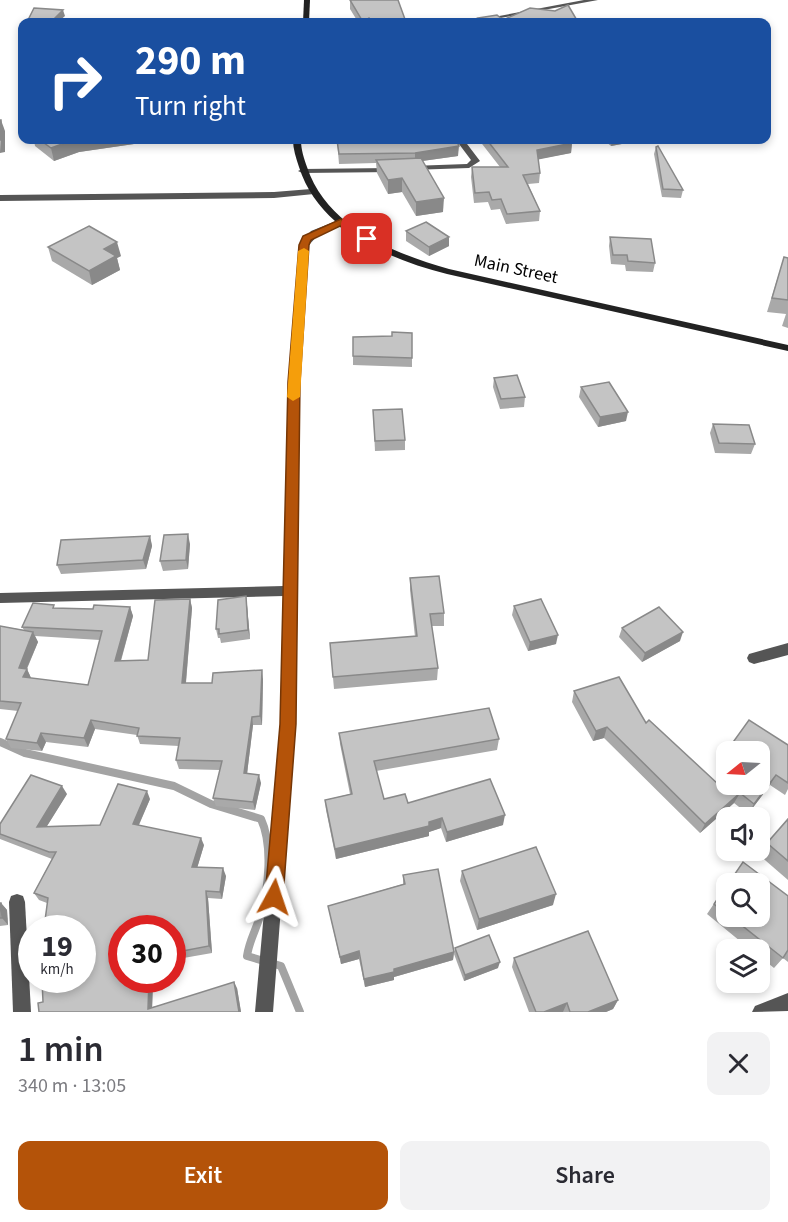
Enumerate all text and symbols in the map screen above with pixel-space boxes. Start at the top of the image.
text: 290 m [135,31,246,91]
icon: right [36,42,114,120]
text: Turn right [135,87,246,126]
pin [341,213,392,264]
icon: arrive [350,222,383,255]
street label: Main Street [472,248,560,290]
north arrow [716,741,770,795]
map controls [716,741,770,993]
button: sound [716,807,770,861]
position arrow [242,865,306,929]
button: search [716,873,770,927]
speed limit sign: 30 [108,915,186,993]
text: 19 [41,925,73,968]
button: layers [716,939,770,993]
text: km/h [40,959,74,980]
text: 1 min [18,1024,104,1075]
button: close [707,1032,770,1095]
text: 340 m · 13:05 [18,1072,126,1100]
button: Exit [18,1141,388,1210]
button: Share [400,1141,770,1210]

